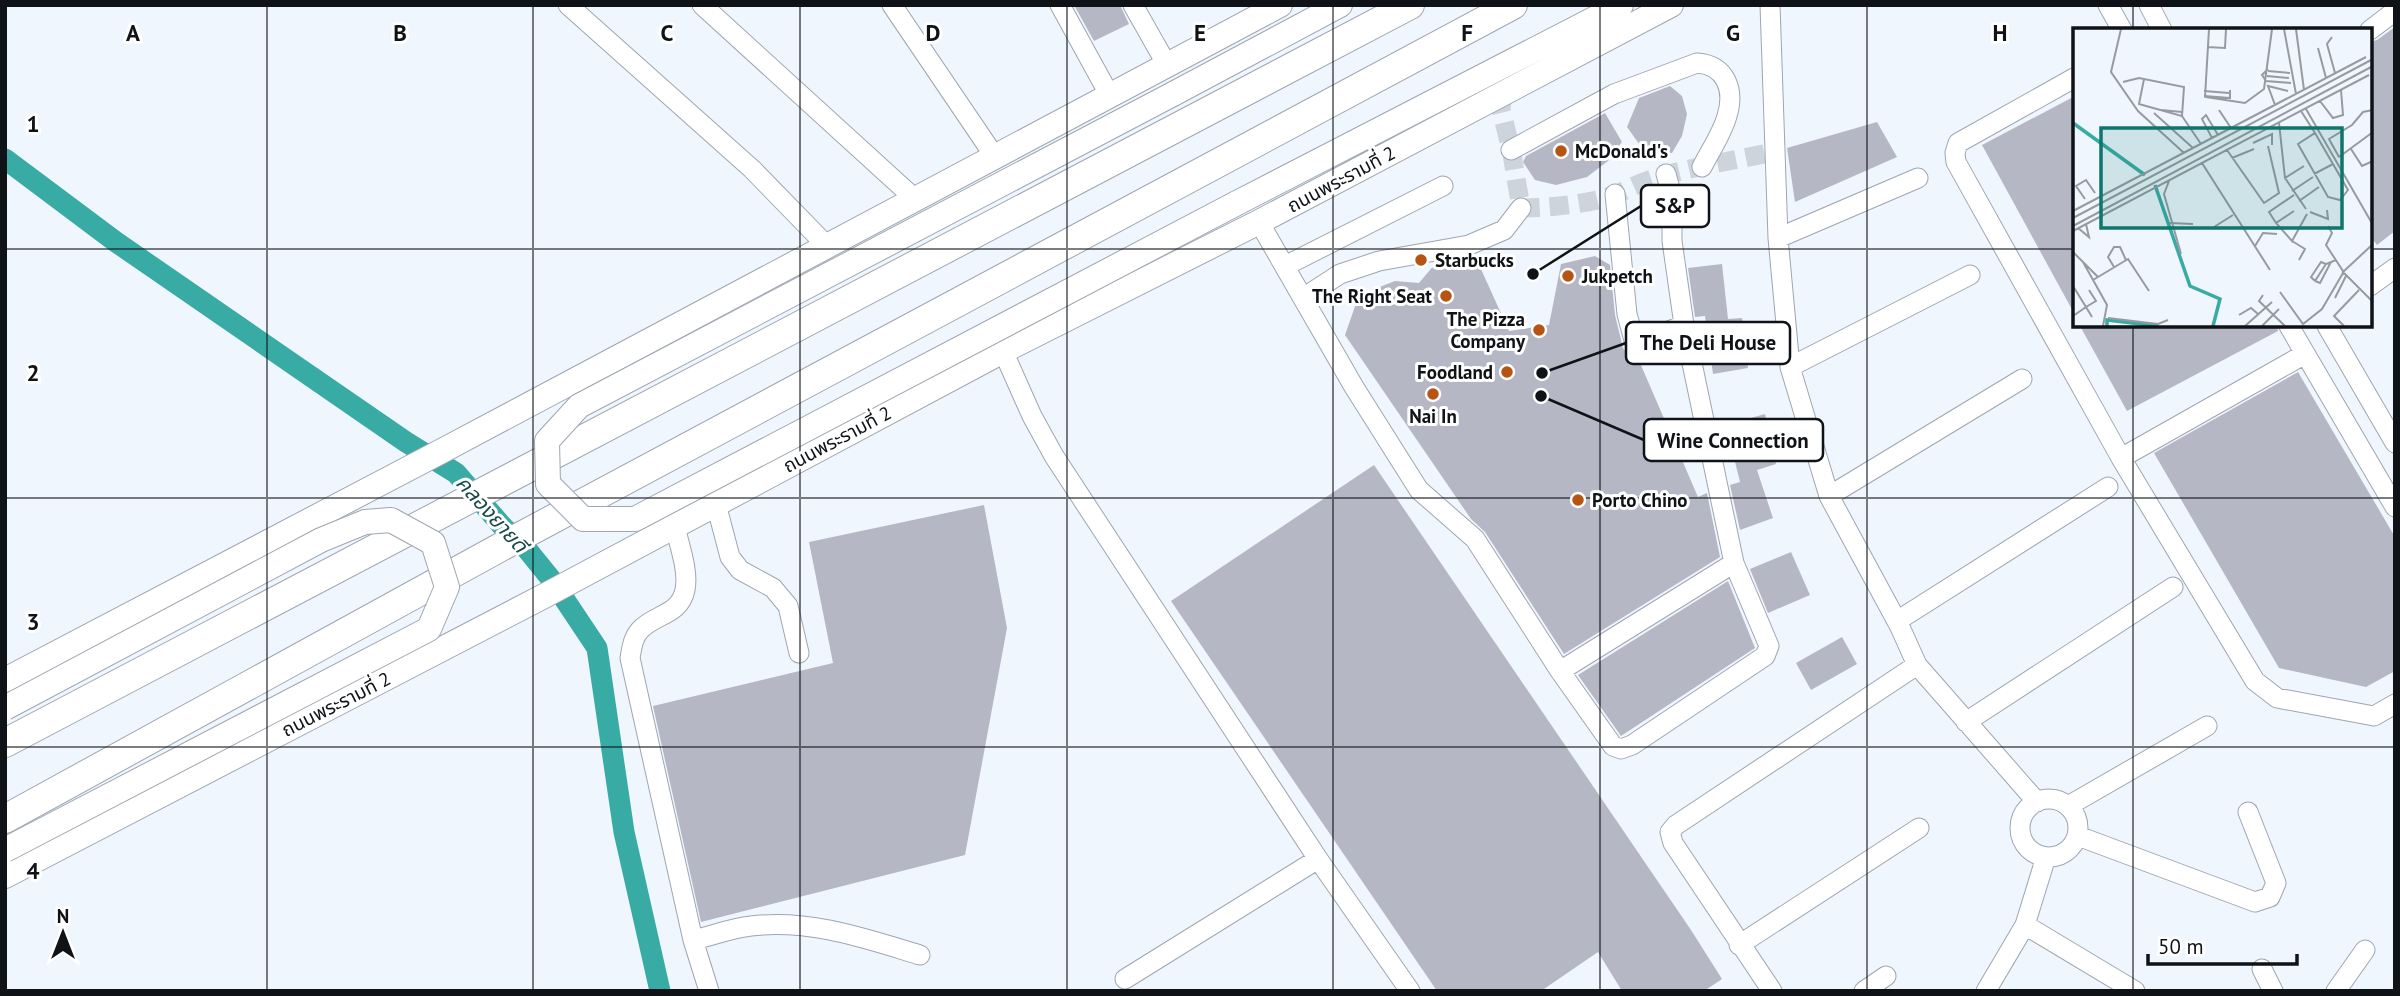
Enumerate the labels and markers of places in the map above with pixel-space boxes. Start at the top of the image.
place label: McDonald's [1575,139,1668,163]
marker: McDonald's [1553,143,1569,159]
callout: S&P [1641,185,1709,227]
place label: Starbucks [1435,248,1514,272]
marker: Starbucks [1413,252,1429,268]
place label: Jukpetch [1581,264,1653,288]
marker: Jukpetch [1560,268,1576,284]
place label: The Right Seat [1312,284,1432,308]
marker: The Right Seat [1438,288,1454,304]
place label: The Pizza Company [1447,307,1526,353]
marker: The Pizza Company [1531,322,1547,338]
callout: The Deli House [1626,322,1790,364]
place label: Foodland [1417,360,1493,384]
marker: Foodland [1499,364,1515,380]
marker: Nai In [1425,386,1441,402]
place label: Nai In [1409,404,1457,428]
callout: Wine Connection [1644,419,1823,461]
place label: Porto Chino [1592,488,1688,512]
marker: Porto Chino [1570,492,1586,508]

